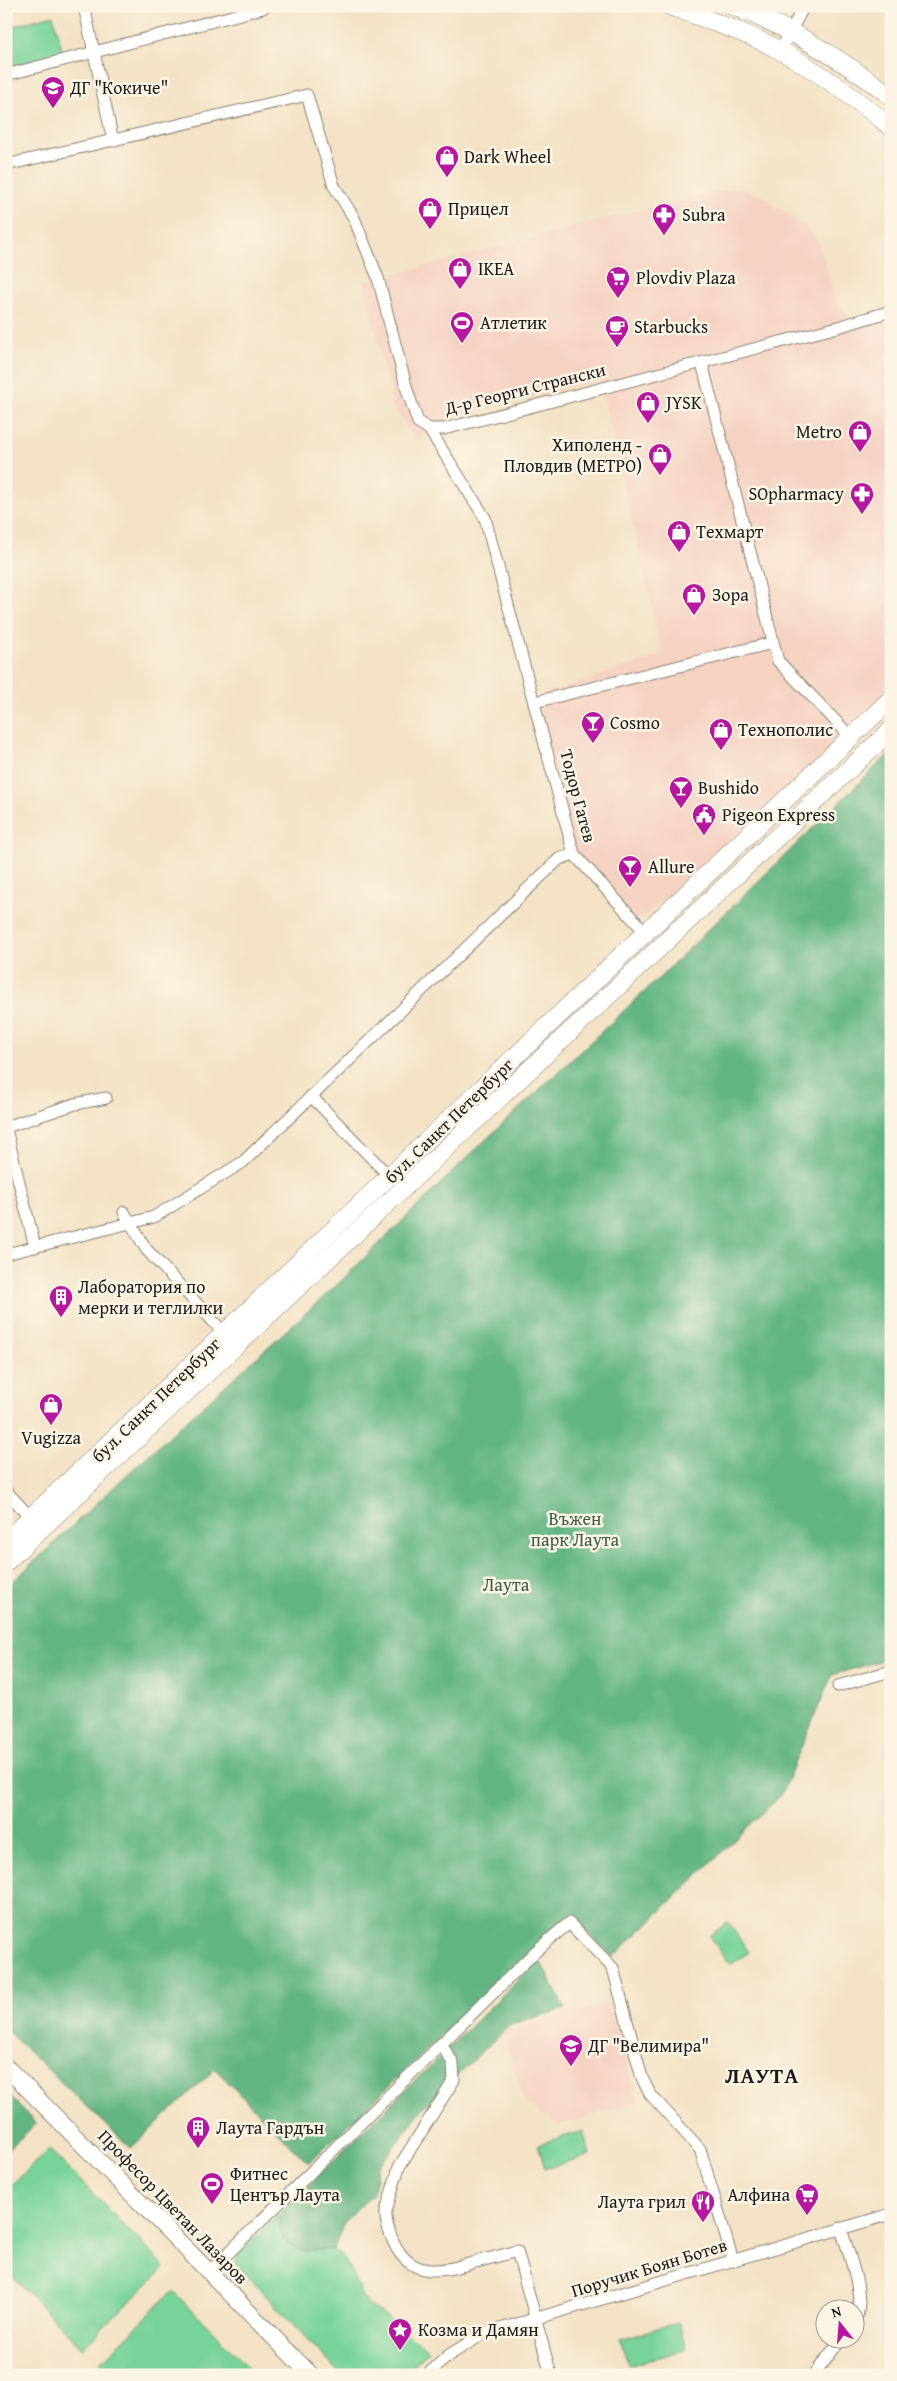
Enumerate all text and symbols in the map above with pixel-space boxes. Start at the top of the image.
place label: ДГ "Кокиче" [69,74,168,101]
school or university icon: ДГ "Кокиче" [40,75,66,109]
place label: Dark Wheel [464,143,551,170]
shop icon: Dark Wheel [434,144,460,178]
place label: Прицел [448,195,509,222]
shop icon: Прицел [417,196,443,230]
place label: Subra [682,201,726,228]
pharmacy icon: Subra [651,202,677,236]
place label: IKEA [478,255,514,282]
shop icon: IKEA [447,256,473,290]
place label: Plovdiv Plaza [636,264,736,291]
supermarket icon: Plovdiv Plaza [605,265,631,299]
place label: Атлетик [480,309,547,336]
sports icon: Атлетик [449,310,475,344]
place label: Starbucks [634,313,708,340]
cafe icon: Starbucks [604,314,630,348]
street label: Д-р Георги Странски [441,355,608,422]
place label: JYSK [664,389,702,416]
shop icon: JYSK [635,390,661,424]
place label: Metro [796,418,842,445]
shop icon: Metro [847,419,873,453]
place label: Хиполенд - Пловдив (МЕТРО) [504,431,642,479]
shop icon: Хиполенд - Пловдив (МЕТРО) [647,442,673,476]
place label: SOpharmacy [748,480,844,507]
pharmacy icon: SOpharmacy [849,481,875,515]
place label: Техмарт [696,518,764,545]
shop icon: Техмарт [666,519,692,553]
place label: Зора [712,581,749,608]
shop icon: Зора [681,582,707,616]
place label: Cosmo [610,709,660,736]
bar icon: Cosmo [580,710,606,744]
place label: Технополис [738,716,833,743]
shop icon: Технополис [708,717,734,751]
street label: Тодор Гатев [553,746,604,846]
place label: Bushido [698,774,759,801]
bar icon: Bushido [668,775,694,809]
place label: Pigeon Express [722,801,835,828]
public building icon: Pigeon Express [691,802,717,836]
place label: Allure [648,853,694,880]
bar icon: Allure [617,854,643,888]
street label: бул. Санкт Петербург [378,1052,519,1189]
place label: Лаборатория по мерки и теглилки [78,1273,223,1321]
building icon: Лаборатория по мерки и теглилки [48,1284,74,1318]
street label: бул. Санкт Петербург [85,1331,226,1468]
shop icon: Vugizza [38,1392,64,1426]
place label: Vugizza [21,1424,81,1451]
park label: Въжен парк Лаута [531,1505,620,1553]
park label: Лаута [483,1571,530,1598]
place label: ДГ "Велимира" [587,2032,709,2059]
school or university icon: ДГ "Велимира" [558,2033,584,2067]
district label: ЛАУТА [725,2059,799,2091]
place label: Лаута Гардън [216,2114,324,2141]
building icon: Лаута Гардън [185,2115,211,2149]
street label: Професор Цветан Лазаров [92,2123,255,2290]
place label: Фитнес Център Лаута [230,2160,340,2208]
sports icon: Фитнес Център Лаута [199,2171,225,2205]
place label: Алфина [727,2181,790,2208]
supermarket icon: Алфина [794,2182,820,2216]
place label: Лаута грил [598,2188,686,2215]
restaurant icon: Лаута грил [690,2189,716,2223]
street label: Поручик Боян Ботев [568,2231,730,2304]
north arrow [814,2298,864,2348]
text: N [829,2300,844,2322]
place label: Козма и Дамян [418,2316,539,2343]
place icon: Козма и Дамян [387,2317,413,2351]

